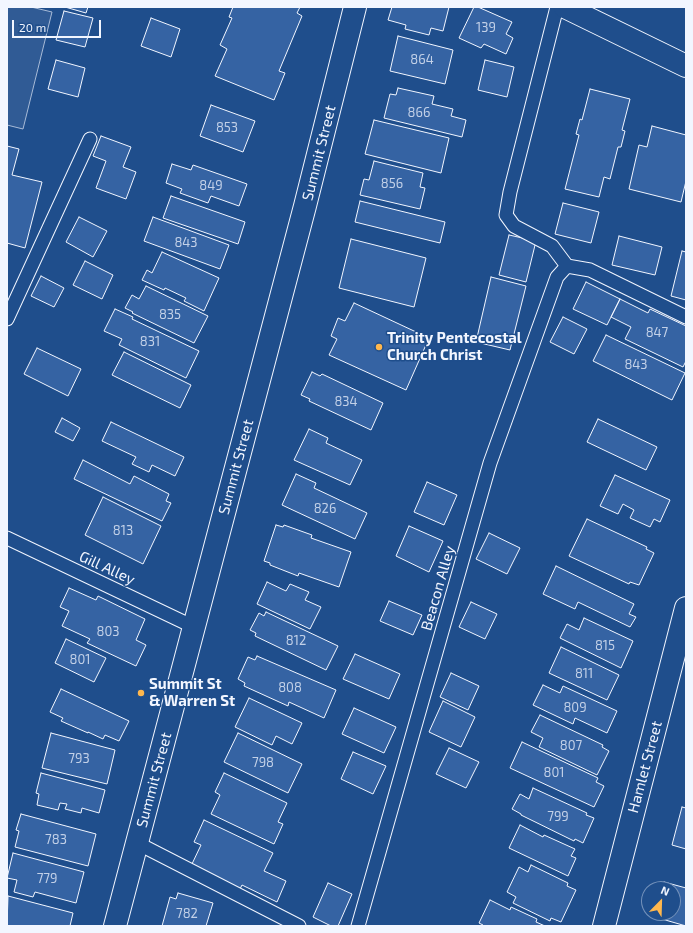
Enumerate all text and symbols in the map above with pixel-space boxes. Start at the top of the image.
scale bar [14,12,103,38]
text: 20 m [19,20,46,34]
house number: 139 [476,20,496,36]
house number: 864 [410,52,434,68]
street label: Summit Street [298,103,340,203]
house number: 866 [408,105,430,121]
house number: 853 [216,120,238,136]
house number: 856 [381,176,403,192]
house number: 849 [199,178,223,194]
house number: 843 [174,235,198,251]
house number: 835 [159,307,181,323]
house number: 847 [646,325,668,341]
place label: Trinity Pentecostal Church Christ [387,329,522,364]
house number: 831 [140,334,160,350]
marker: Trinity Pentecostal Church Christ [374,342,384,352]
house number: 843 [624,357,648,373]
house number: 834 [334,394,358,410]
street label: Summit Street [215,417,257,517]
house number: 826 [314,501,336,517]
house number: 813 [113,523,133,539]
street label: Beacon Alley [417,543,459,633]
street label: Gill Alley [76,547,138,589]
house number: 803 [97,624,119,640]
house number: 812 [286,633,306,649]
house number: 815 [595,638,615,654]
house number: 801 [70,652,90,668]
house number: 811 [575,666,593,682]
place label: Summit St & Warren St [149,675,235,710]
house number: 808 [278,680,302,696]
marker: Summit St & Warren St [136,688,146,698]
house number: 809 [563,700,587,716]
street label: Hamlet Street [624,719,666,815]
street label: Summit Street [133,730,175,830]
house number: 807 [560,738,582,754]
house number: 793 [68,751,90,767]
house number: 798 [252,755,274,771]
house number: 801 [544,765,564,781]
house number: 799 [547,809,569,825]
house number: 783 [45,832,67,848]
house number: 779 [37,871,57,887]
north arrow [641,881,681,921]
text: N [659,883,672,898]
house number: 782 [176,906,198,922]

